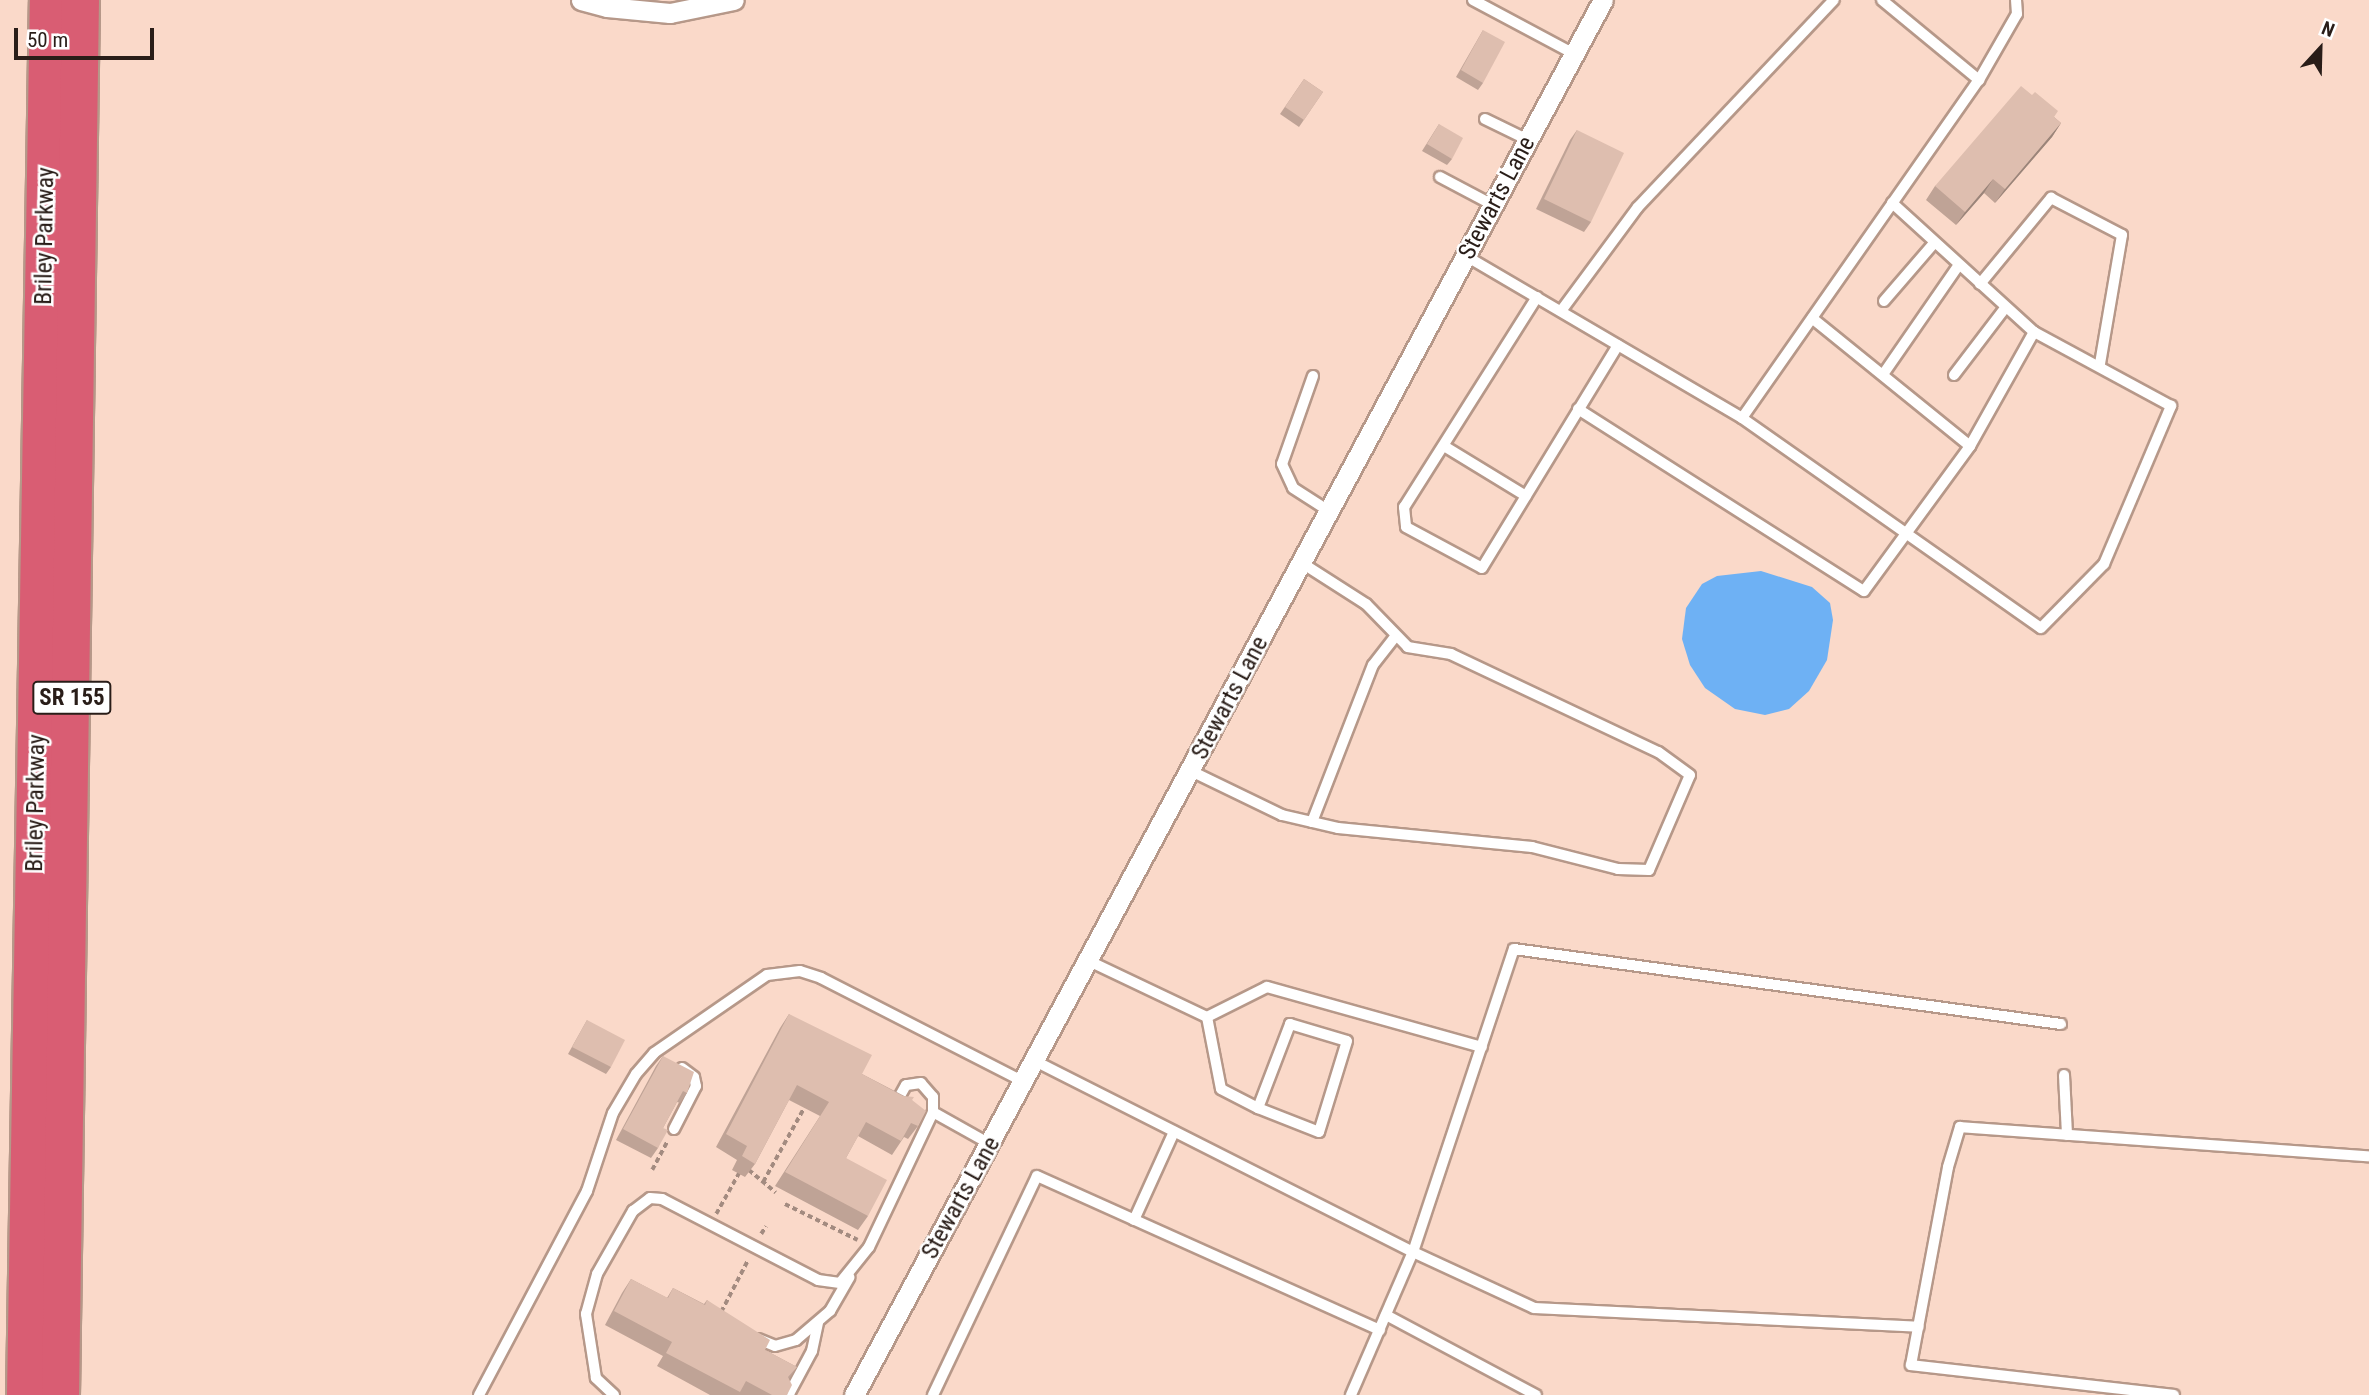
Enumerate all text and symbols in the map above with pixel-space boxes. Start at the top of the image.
scale bar [18,14,158,58]
north arrow [2285,14,2355,84]
text: N [2318,16,2338,42]
text: 50 m [27,28,68,52]
street label: Stewarts Lane [1453,132,1541,264]
street label: Briley Parkway [29,167,61,305]
street label: Stewarts Lane [1186,632,1274,764]
road number: SR 155 [32,678,112,718]
street label: Briley Parkway [20,734,52,872]
street label: Stewarts Lane [916,1132,1006,1264]

